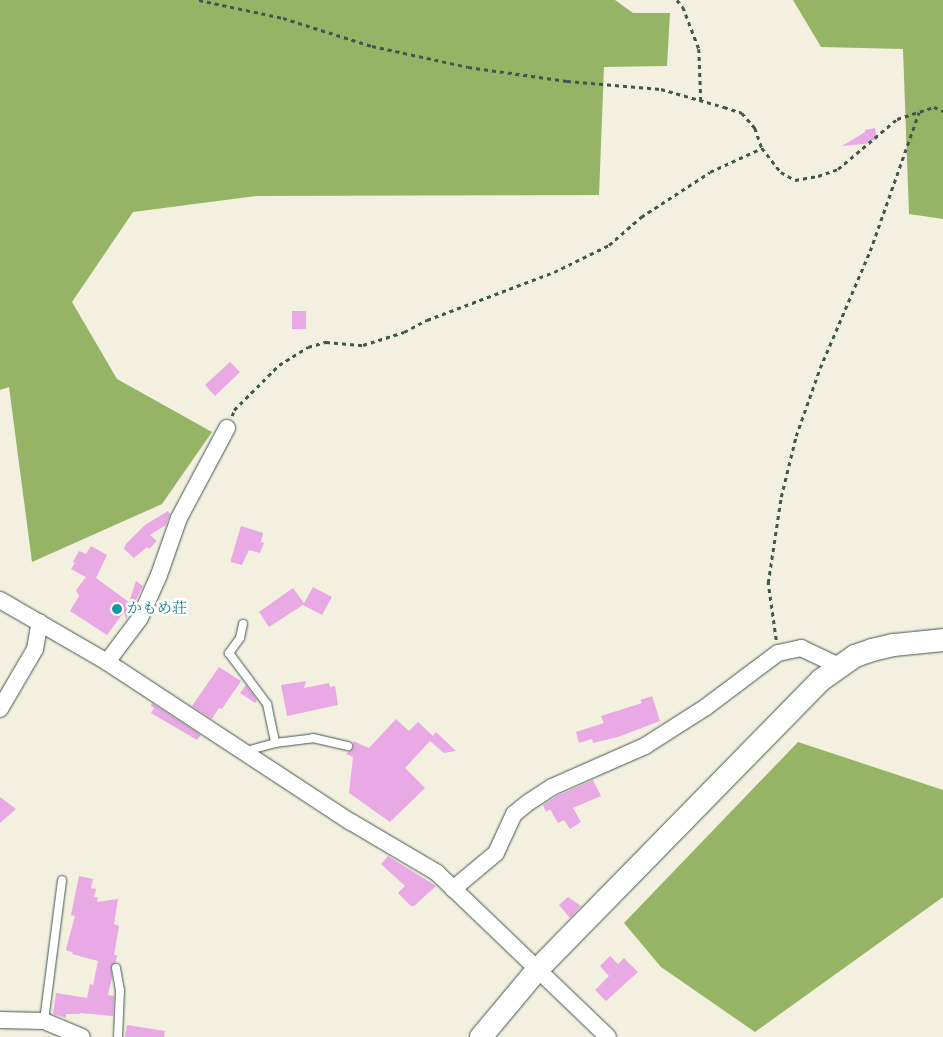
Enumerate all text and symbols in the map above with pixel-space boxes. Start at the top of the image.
place label: かもめ荘 [127,600,187,618]
marker: かもめ荘 [111,603,123,615]

